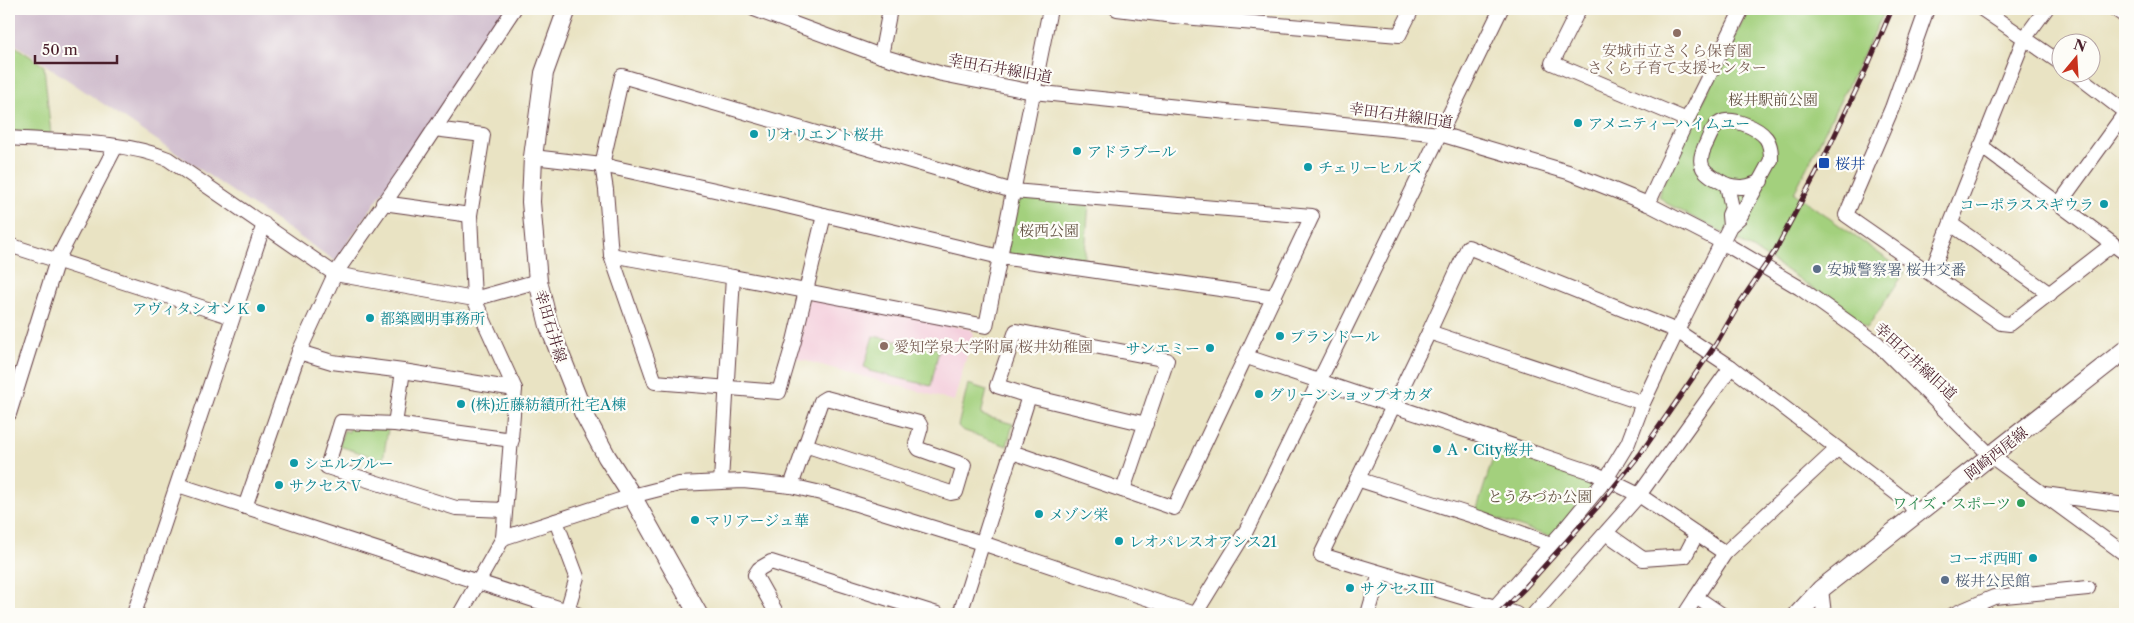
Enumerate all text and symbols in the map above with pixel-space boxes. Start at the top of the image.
marker: 安城市立さくら保育園 さくら子育て支援センター [1671,27,1683,39]
scale bar [35,32,118,64]
north arrow [2052,32,2102,82]
text: N [2071,35,2089,56]
text: 50 m [42,40,78,59]
place label: 安城市立さくら保育園 さくら子育て支援センター [1587,41,1767,77]
street label: 幸田石井線旧道 [947,50,1053,86]
park label: 桜井駅前公園 [1728,90,1818,109]
street label: 幸田石井線旧道 [1348,98,1454,132]
place label: アメニティーハイムユー [1588,114,1750,133]
marker: アメニティーハイムユー [1572,117,1584,129]
place label: リオリエント桜井 [764,125,884,144]
marker: リオリエント桜井 [748,128,760,140]
place label: アドラブール [1087,142,1176,161]
marker: アドラブール [1071,145,1083,157]
place label: 桜井 [1835,154,1865,173]
marker: 桜井 [1817,156,1831,170]
place label: チェリーヒルズ [1318,158,1422,177]
marker: チェリーヒルズ [1302,161,1314,173]
place label: コーポラススギウラ [1959,195,2094,214]
marker: コーポラススギウラ [2098,198,2110,210]
park label: 桜西公園 [1019,221,1079,240]
place label: 安城警察署 桜井交番 [1827,260,1966,279]
marker: 安城警察署 桜井交番 [1811,263,1823,275]
street label: 幸田石井線 [531,287,571,365]
place label: アヴィタシオンＫ [132,299,251,318]
marker: アヴィタシオンＫ [255,302,267,314]
place label: 都築國明事務所 [380,309,485,328]
marker: 都築國明事務所 [364,312,376,324]
street label: 幸田石井線旧道 [1871,318,1961,404]
place label: プランドール [1290,327,1380,346]
marker: プランドール [1274,330,1286,342]
place label: 愛知学泉大学附属 桜井幼稚園 [894,337,1093,356]
place label: サンエミー [1126,339,1200,358]
marker: 愛知学泉大学附属 桜井幼稚園 [878,340,890,352]
marker: サンエミー [1204,342,1216,354]
place label: グリーンショップオカダ [1269,385,1432,404]
marker: グリーンショップオカダ [1253,388,1265,400]
place label: (株)近藤紡績所社宅A棟 [471,395,626,414]
marker: (株)近藤紡績所社宅A棟 [455,398,467,410]
street label: 岡崎西尾線 [1961,422,2031,484]
place label: A・City桜井 [1446,440,1533,459]
marker: A・City桜井 [1431,443,1443,455]
place label: シエルブルー [304,454,393,473]
marker: シエルブルー [288,457,300,469]
place label: サクセスⅤ [289,476,363,495]
marker: サクセスⅤ [273,479,285,491]
park label: とうみづか公園 [1488,487,1592,506]
place label: ワイズ・スポーツ [1892,494,2011,513]
marker: ワイズ・スポーツ [2015,497,2027,509]
place label: メゾン栄 [1049,505,1109,524]
marker: メゾン栄 [1033,508,1045,520]
place label: マリアージュ華 [705,511,809,530]
marker: マリアージュ華 [689,514,701,526]
place label: レオパレスオアシス21 [1129,532,1277,551]
marker: レオパレスオアシス21 [1113,535,1125,547]
place label: コーポ西町 [1948,549,2023,568]
marker: コーポ西町 [2027,552,2039,564]
place label: 桜井公民館 [1955,571,2030,590]
marker: 桜井公民館 [1939,574,1951,586]
place label: サクセスⅢ [1360,579,1434,598]
marker: サクセスⅢ [1344,582,1356,594]

